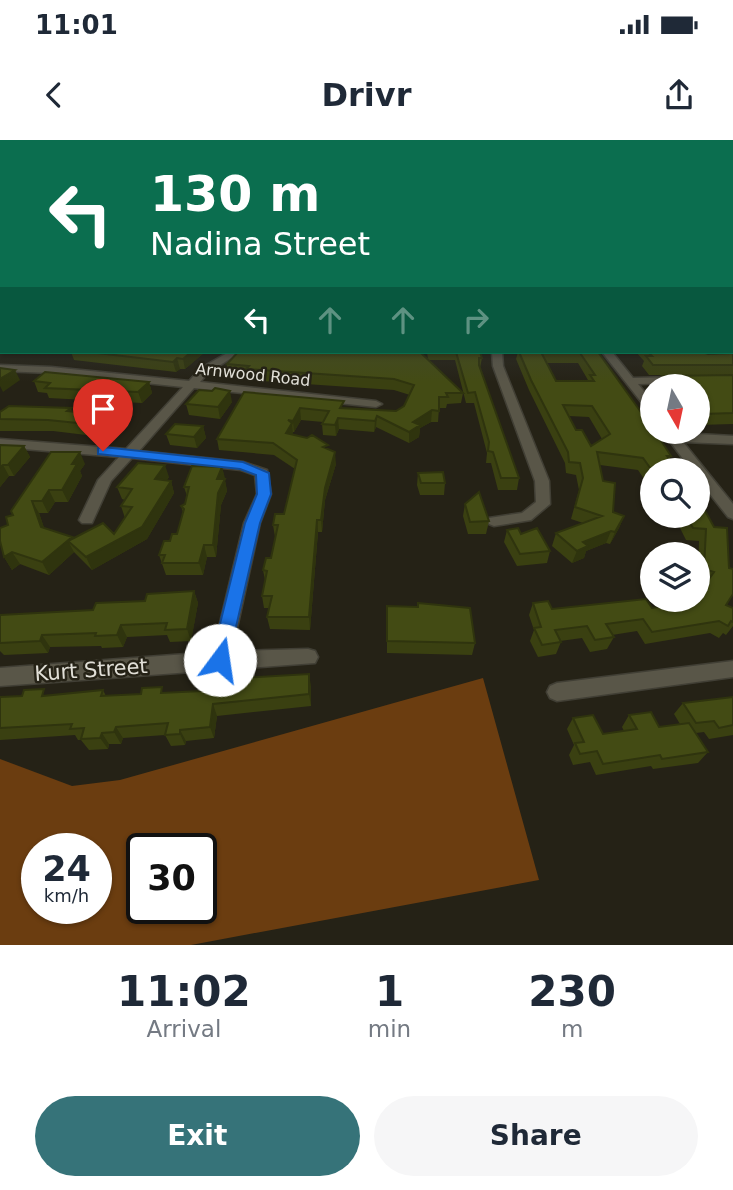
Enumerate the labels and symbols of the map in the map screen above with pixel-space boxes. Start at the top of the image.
street label: Arnwood Road [195,359,311,390]
north arrow [640,374,710,444]
pin [73,379,133,451]
position arrow [183,623,257,697]
street label: Kurt Street [34,654,148,686]
speed limit sign: 30 [126,833,217,924]

